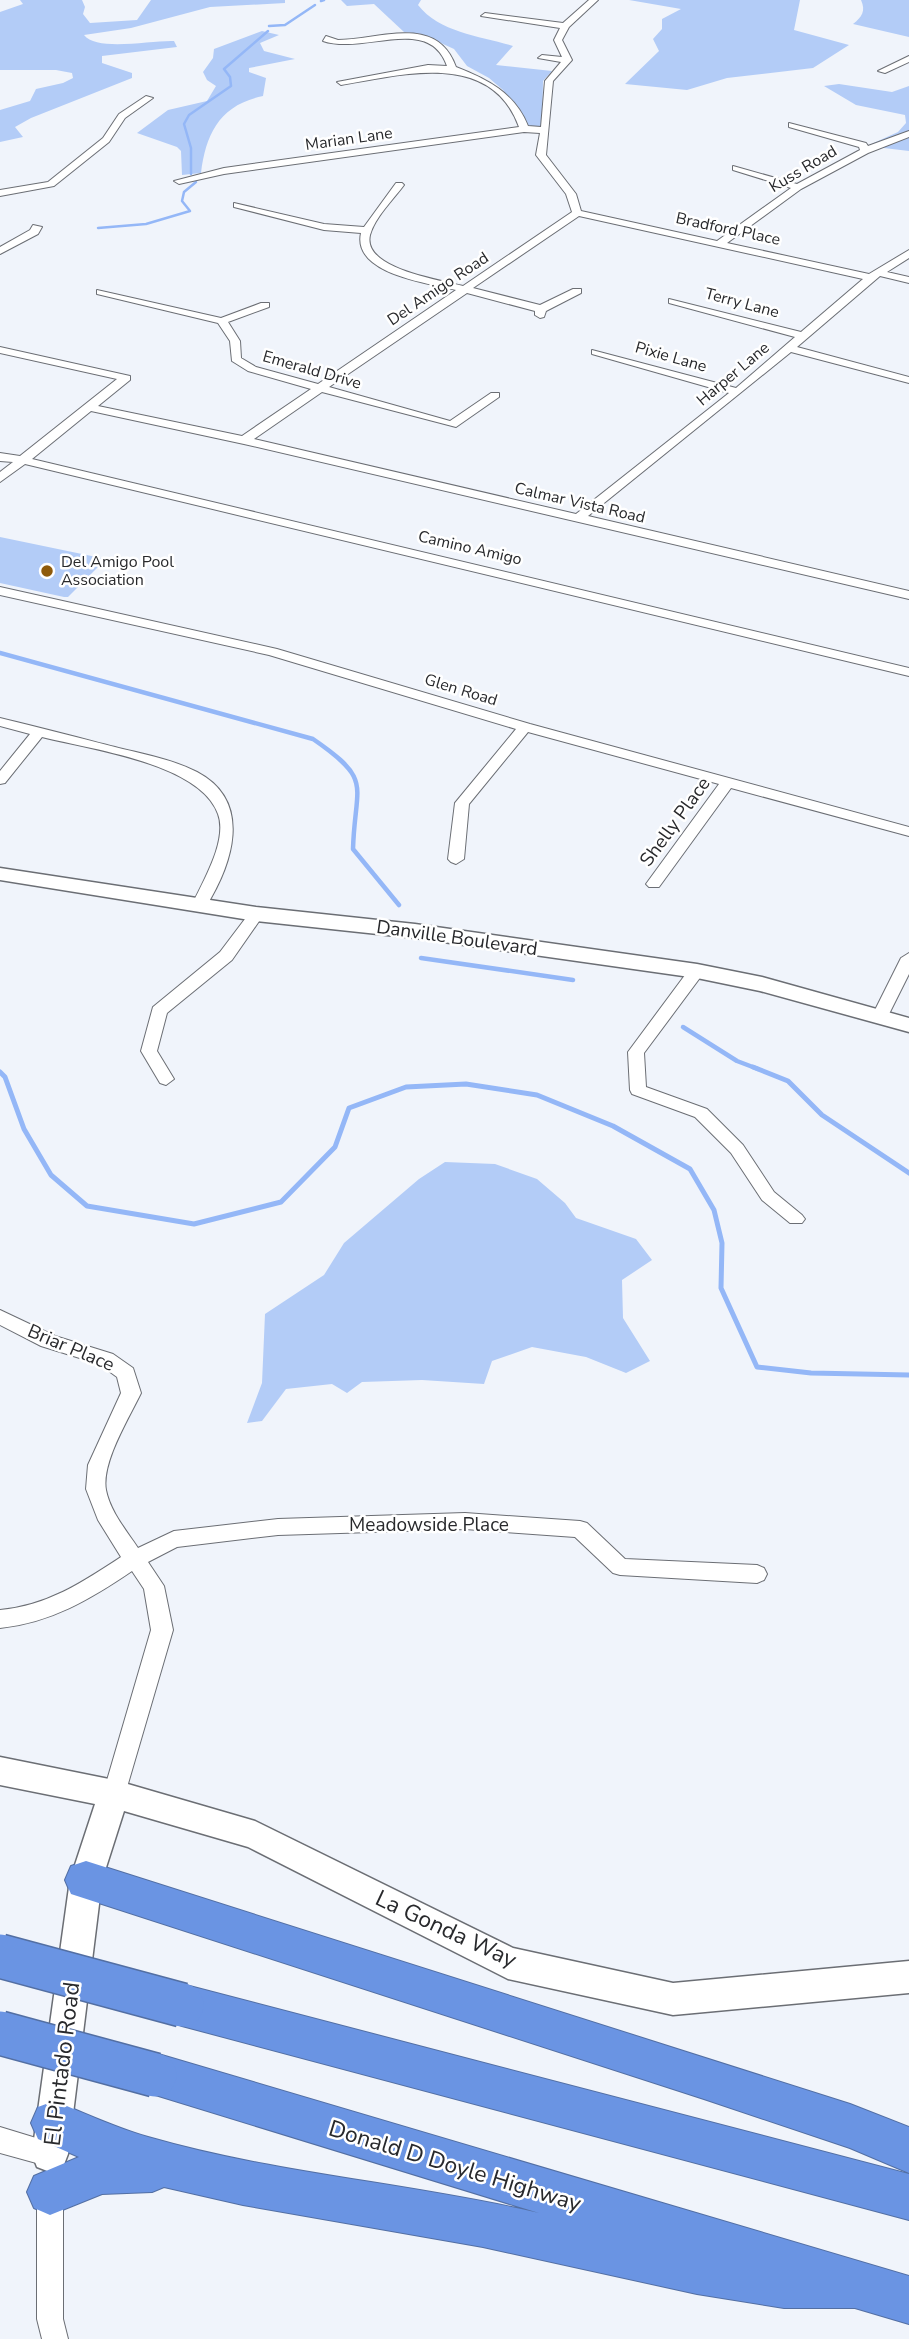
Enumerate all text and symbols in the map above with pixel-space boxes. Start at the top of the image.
street label: Marian Lane [304,122,394,156]
street label: Kuss Road [765,140,841,198]
street label: Bradford Place [674,207,782,251]
street label: Del Amigo Road [383,247,493,331]
street label: Terry Lane [702,283,782,323]
street label: Pixie Lane [633,336,709,378]
street label: Harper Lane [692,337,774,411]
street label: Emerald Drive [260,345,364,395]
street label: Calmar Vista Road [512,477,648,529]
street label: Camino Amigo [416,525,524,571]
place label: Del Amigo Pool Association [61,551,174,591]
marker: Del Amigo Pool Association [39,563,55,579]
street label: Glen Road [422,668,500,712]
street label: Shelly Place [634,772,716,872]
street label: Danville Boulevard [375,914,539,962]
street label: Briar Place [23,1318,119,1378]
street label: Meadowside Place [349,1512,509,1538]
street label: La Gonda Way [370,1883,522,1975]
street label: El Pintado Road [37,1980,87,2148]
street label: Donald D Doyle Highway [325,2113,585,2219]

